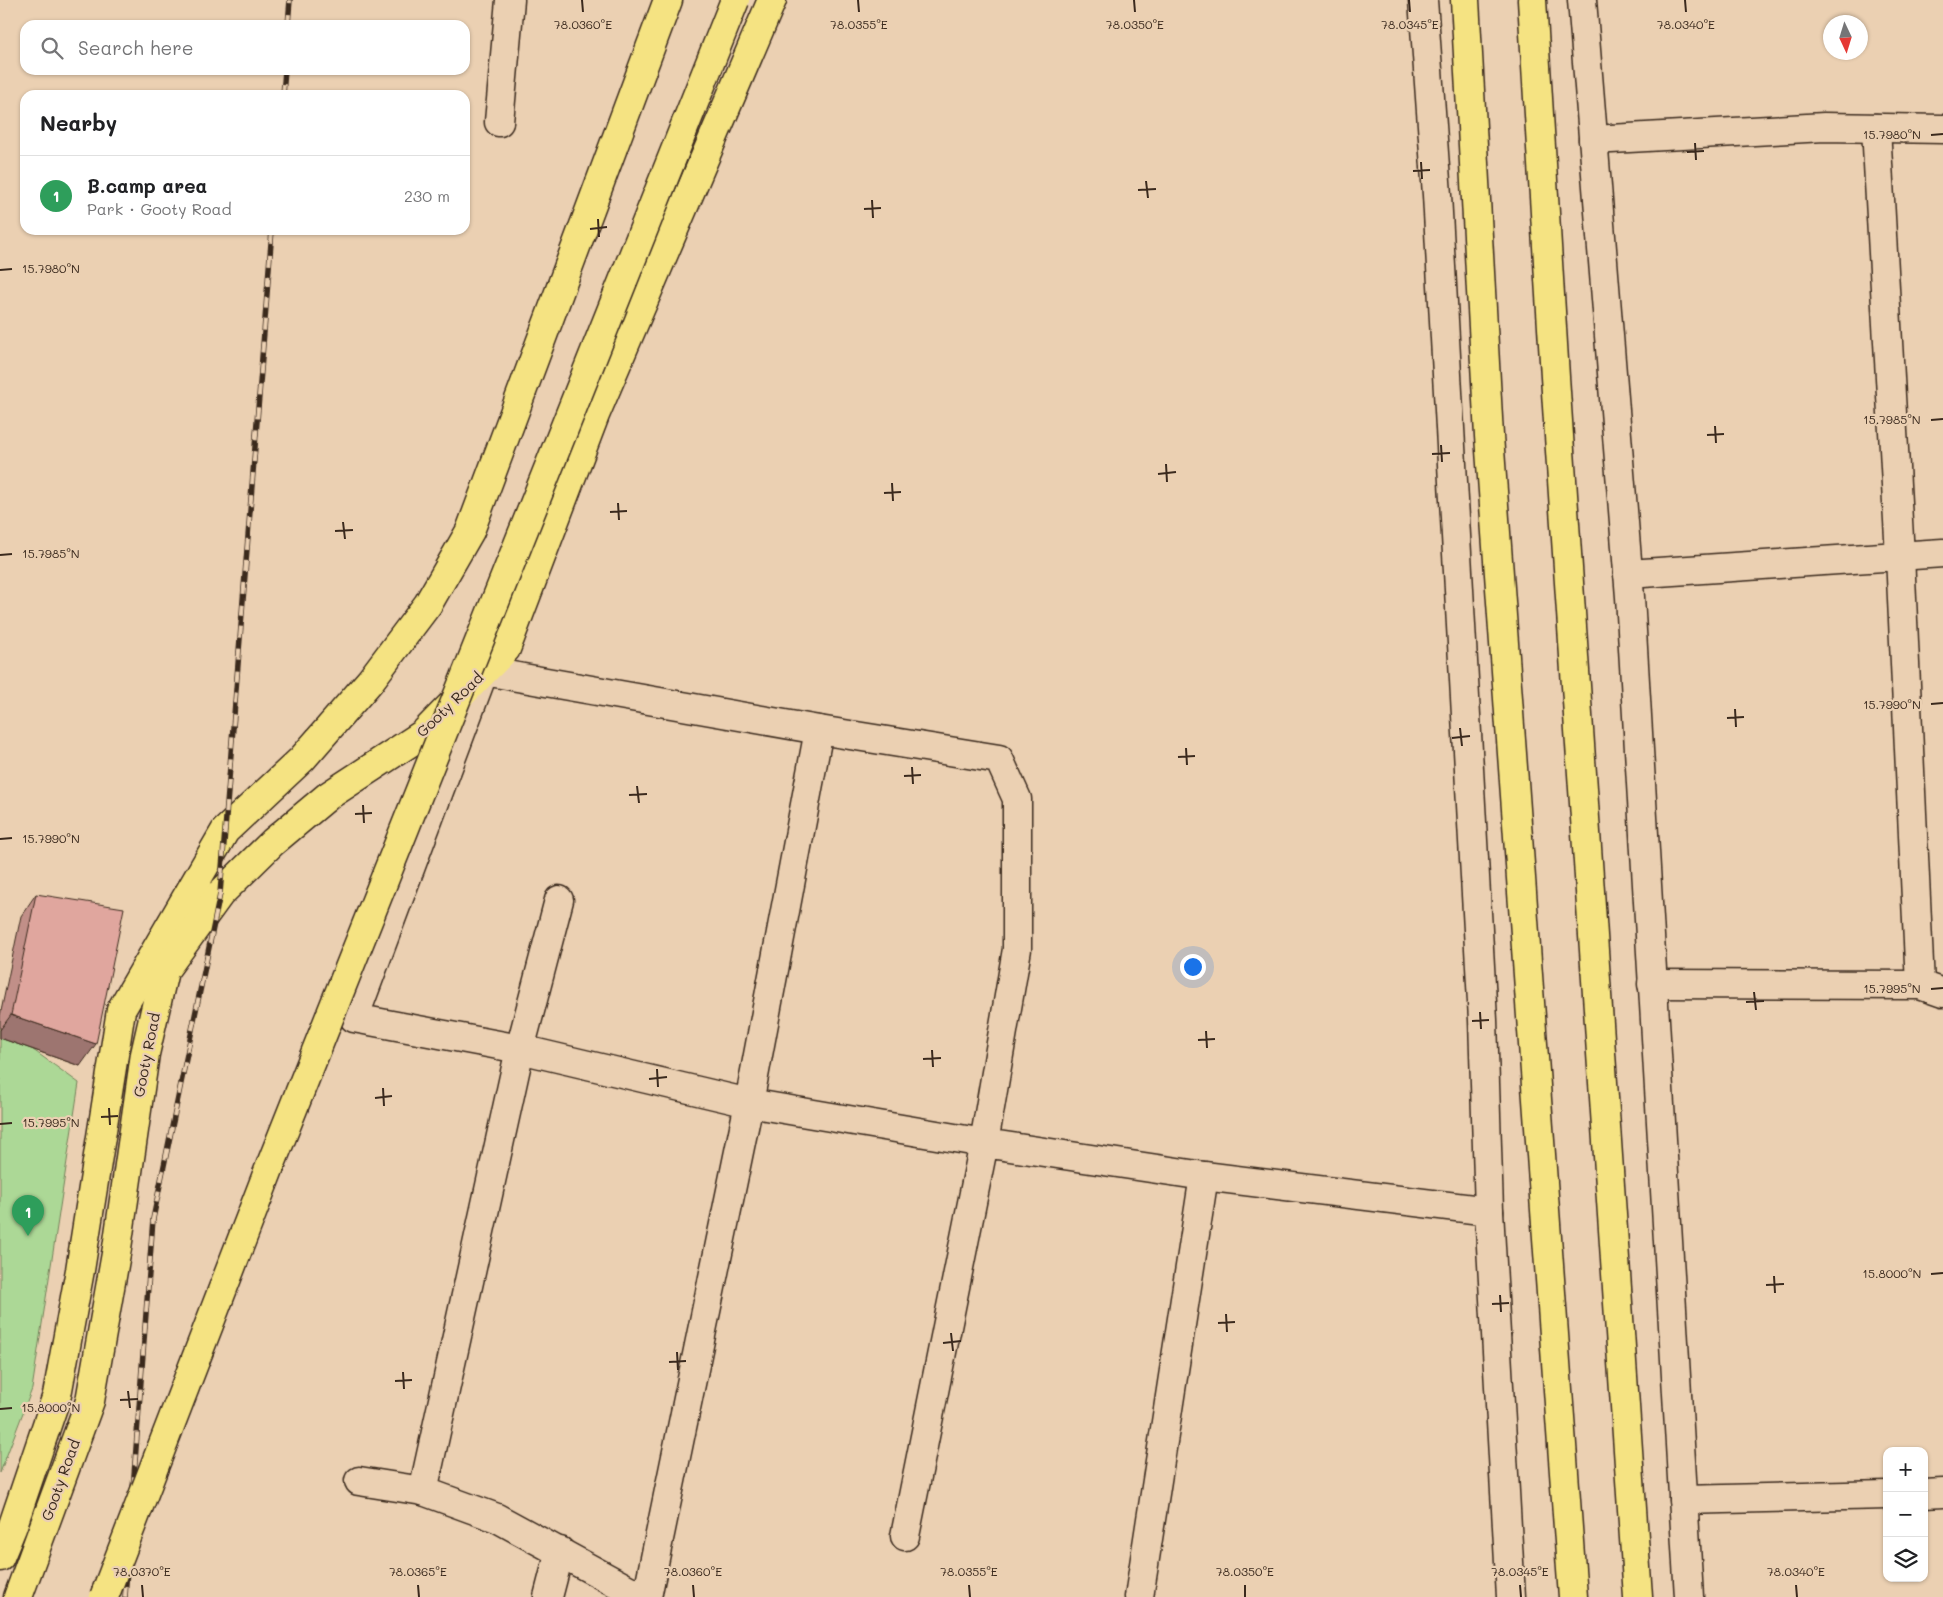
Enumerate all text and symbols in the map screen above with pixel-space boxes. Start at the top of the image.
north arrow [1823,15,1868,60]
text: 78.0360°E [554,16,612,32]
text: 78.0355°E [830,16,888,32]
text: 78.0350°E [1106,16,1164,32]
text: 78.0345°E [1381,16,1439,32]
text: 78.0340°E [1657,16,1715,32]
search box [20,20,470,75]
icon: search [38,34,66,62]
text: Search here [78,35,194,60]
text: Nearby [40,109,117,136]
text: 15.7980°N [1863,126,1921,142]
text: B.camp area [87,173,207,198]
text: 1 [52,185,60,206]
text: 230 m [404,185,450,206]
text: Park · Gooty Road [87,198,232,219]
text: 15.7980°N [22,260,80,276]
text: 15.7985°N [1863,411,1921,427]
text: 15.7985°N [22,545,80,561]
street label: Gooty Road [412,667,487,741]
text: 15.7990°N [1863,696,1921,712]
text: 15.7990°N [22,830,80,846]
your location [1180,954,1206,980]
text: 15.7995°N [1863,980,1921,996]
street label: Gooty Road [128,1011,164,1099]
text: 15.7995°N [22,1114,80,1130]
pin: 1 [12,1195,44,1236]
text: 15.8000°N [1863,1265,1921,1281]
text: 15.8000°N [22,1399,80,1415]
street label: Gooty Road [36,1436,84,1523]
map controls [1883,1447,1928,1582]
button: + [1883,1447,1928,1492]
button: − [1883,1492,1928,1537]
button: layers [1883,1537,1928,1582]
text: 78.0370°E [113,1563,171,1579]
text: 78.0365°E [389,1563,447,1579]
text: 78.0360°E [664,1563,722,1579]
text: 78.0355°E [940,1563,998,1579]
text: 78.0350°E [1216,1563,1274,1579]
text: 78.0345°E [1491,1563,1549,1579]
text: 78.0340°E [1767,1563,1825,1579]

